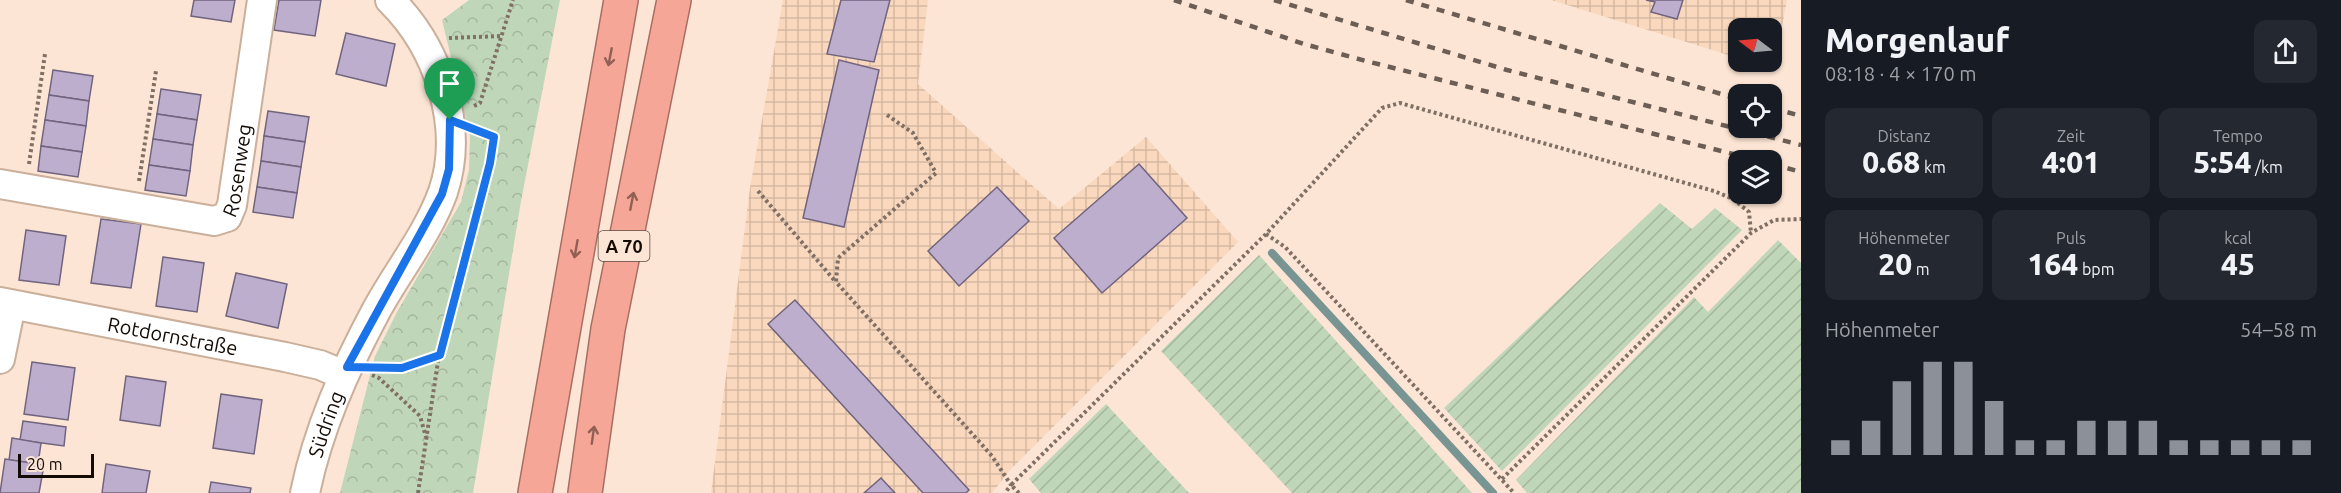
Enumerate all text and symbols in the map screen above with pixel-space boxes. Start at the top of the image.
north arrow [1728,18,1782,72]
map controls [1728,18,1782,204]
button: share [2254,20,2317,83]
text: Morgenlauf [1825,21,2009,58]
one-way arrow [604,47,615,67]
pin [424,58,475,120]
text: 08:18 · 4 × 170 m [1825,62,1977,85]
icon: arrive [433,67,466,100]
button: locate [1728,84,1782,138]
street label: Rosenweg [217,122,255,220]
text: Distanz [1877,127,1931,145]
text: Zeit [2057,127,2085,145]
text: Tempo [2213,127,2263,145]
text: 0.68 [1862,145,1920,179]
text: 4:01 [2042,145,2100,179]
text: 5:54 [2193,145,2251,179]
button: layers [1728,150,1782,204]
text: km [1920,158,1946,176]
text: /km [2251,158,2283,176]
one-way arrow [627,192,638,212]
text: Höhenmeter [1858,229,1950,247]
text: Puls [2056,229,2086,247]
text: kcal [2224,229,2252,247]
road number: A 70 [598,231,650,261]
one-way arrow [570,239,581,259]
text: 20 [1878,247,1912,281]
text: 164 [2028,247,2078,281]
text: 45 [2221,247,2255,281]
text: m [1912,260,1930,278]
text: bpm [2078,260,2114,278]
street label: Rotdornstraße [106,312,240,359]
text: Höhenmeter [1825,318,1939,341]
text: 54–58 m [2240,318,2317,341]
street label: Südring [303,387,348,460]
one-way arrow [588,426,599,445]
scale bar [18,451,94,478]
text: 20 m [27,455,63,473]

